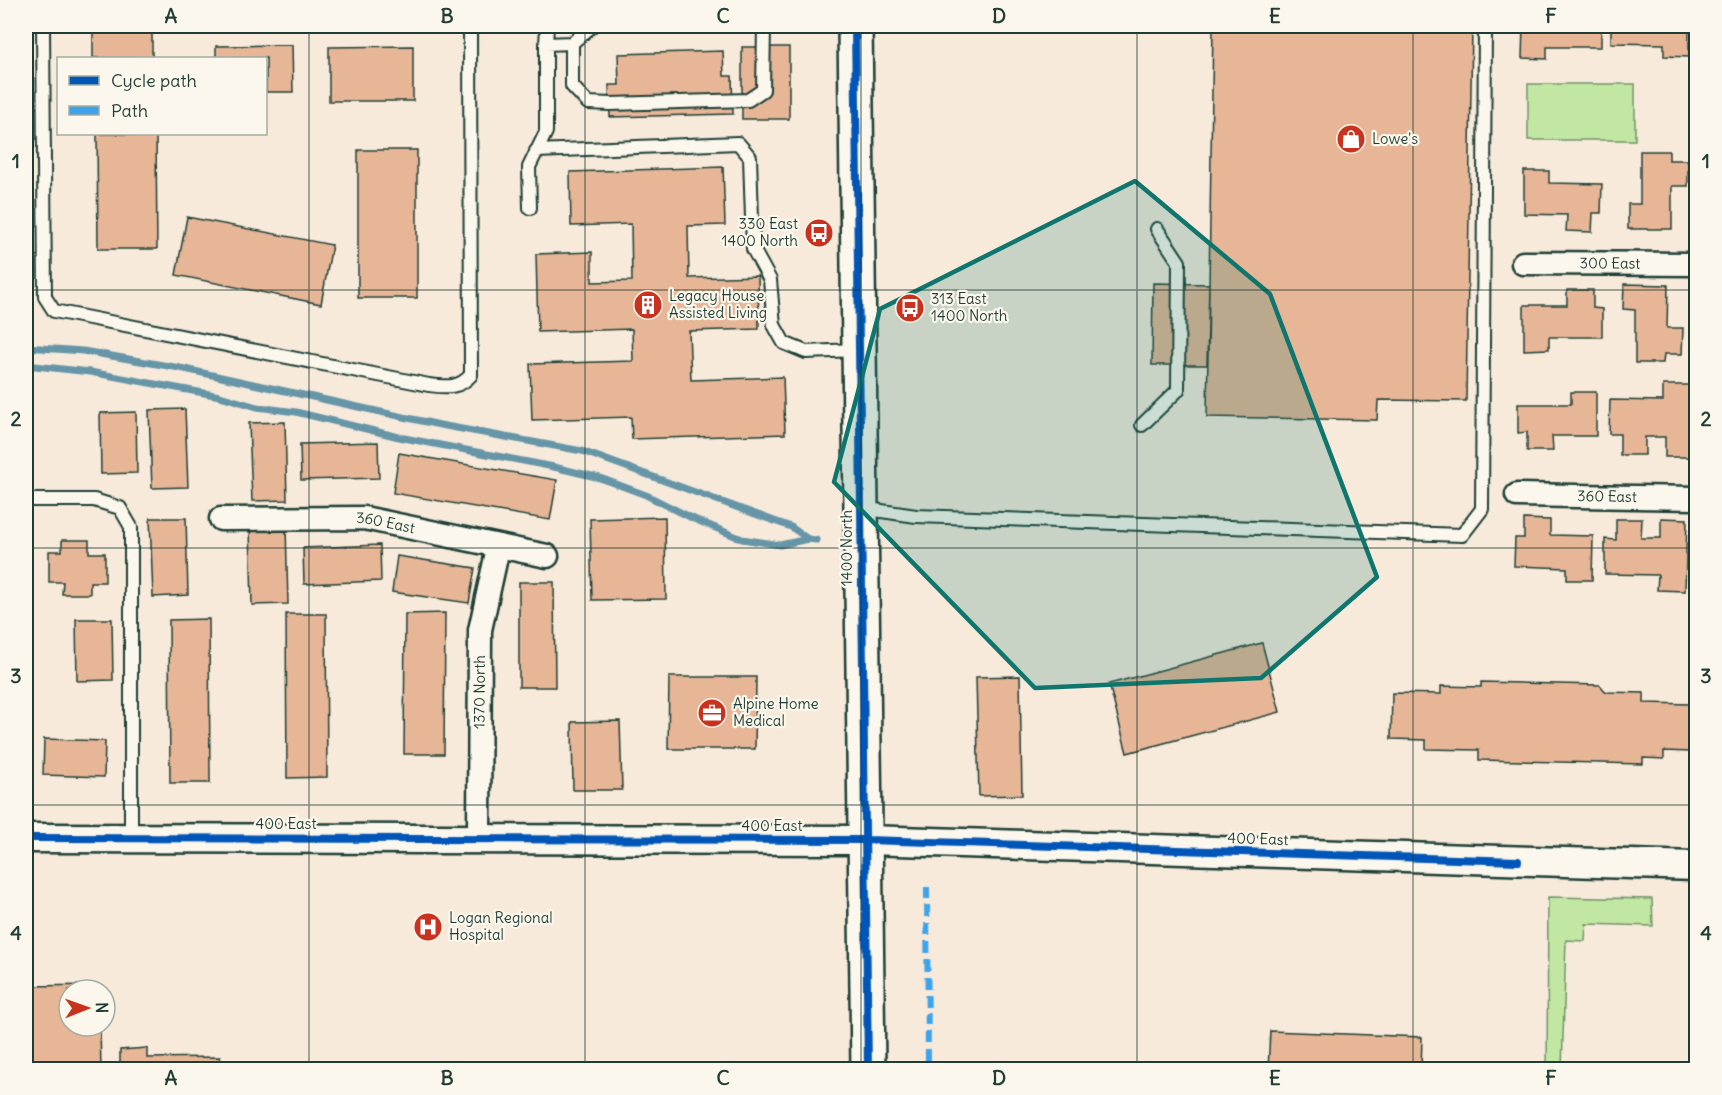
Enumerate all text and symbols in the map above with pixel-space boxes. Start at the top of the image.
text: A [165,3,178,28]
text: B [440,3,454,28]
text: C [716,3,730,28]
text: D [992,3,1006,28]
text: E [1269,3,1281,28]
text: F [1545,3,1557,28]
legend [57,57,267,135]
text: Cycle path [111,69,197,92]
text: Path [111,99,148,122]
shop icon: Lowe's [1335,123,1367,155]
place label: Lowe's [1372,129,1418,148]
text: 1 [12,148,20,173]
text: 1 [1702,148,1710,173]
place label: 330 East 1400 North [722,214,798,250]
bus stop icon: 330 East 1400 North [803,217,835,249]
street label: 300 East [1579,253,1641,273]
place label: Legacy House Assisted Living [669,286,767,322]
building icon: Legacy House Assisted Living [632,289,664,321]
place label: 313 East 1400 North [931,289,1008,325]
bus stop icon: 313 East 1400 North [894,292,926,324]
text: 2 [11,406,22,431]
text: 2 [1701,406,1712,431]
street label: 360 East [1577,486,1637,506]
street label: 360 East [356,508,417,537]
street label: 1400 North [837,509,856,586]
street label: 1370 North [470,655,489,729]
text: 3 [10,663,22,688]
text: 3 [1700,663,1712,688]
place label: Alpine Home Medical [733,694,819,730]
office icon: Alpine Home Medical [696,697,728,729]
street label: 400 East [255,814,317,833]
street label: 400 East [741,816,803,835]
street label: 400 East [1227,828,1289,849]
place label: Logan Regional Hospital [449,908,553,944]
hospital icon: Logan Regional Hospital [412,911,444,943]
text: 4 [10,920,22,945]
text: 4 [1700,920,1712,945]
north arrow [57,978,117,1038]
text: N [92,1002,112,1013]
text: A [165,1065,178,1090]
text: B [440,1065,454,1090]
text: C [716,1065,730,1090]
text: D [992,1065,1006,1090]
text: E [1269,1065,1281,1090]
text: F [1545,1065,1557,1090]

